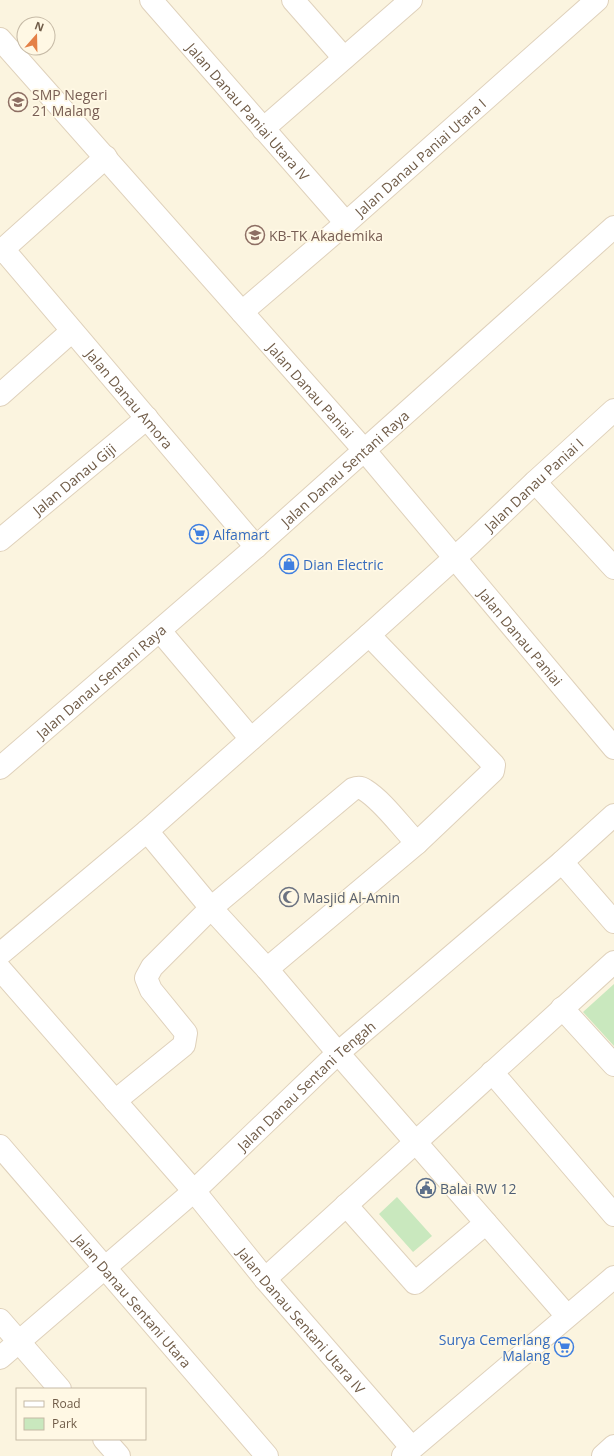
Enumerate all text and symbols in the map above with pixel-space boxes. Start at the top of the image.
north arrow [16,16,56,56]
text: N [33,18,46,35]
street label: Jalan Danau Paniai Utara IV [182,37,314,185]
place label: SMP Negeri 21 Malang [32,85,107,120]
school or university icon: SMP Negeri 21 Malang [7,91,29,113]
street label: Jalan Danau Paniai Utara I [349,94,490,222]
school or university icon: KB-TK Akademika [244,224,266,246]
place label: KB-TK Akademika [269,226,383,245]
street label: Jalan Danau Paniai [262,337,358,442]
street label: Jalan Danau Amora [81,343,178,452]
street label: Jalan Danau Sentani Raya [275,406,413,531]
street label: Jalan Danau Paniai I [478,433,587,537]
street label: Jalan Danau Giji [27,439,119,520]
supermarket icon: Alfamart [188,523,210,545]
place label: Alfamart [213,525,269,544]
shop icon: Dian Electric [278,553,300,575]
place label: Dian Electric [303,555,384,574]
street label: Jalan Danau Paniai [473,583,567,689]
street label: Jalan Danau Sentani Raya [30,620,170,744]
mosque icon: Masjid Al-Amin [278,886,300,908]
place label: Masjid Al-Amin [303,888,400,907]
street label: Jalan Danau Sentani Tengah [231,1016,379,1156]
public building icon: Balai RW 12 [415,1177,437,1199]
place label: Balai RW 12 [440,1179,517,1198]
street label: Jalan Danau Sentani Utara [69,1228,196,1372]
street label: Jalan Danau Sentani Utara IV [232,1242,370,1398]
place label: Surya Cemerlang Malang [439,1330,550,1365]
supermarket icon: Surya Cemerlang Malang [553,1336,575,1358]
legend [16,1388,146,1440]
text: Road [52,1395,81,1412]
text: Park [52,1415,78,1432]

